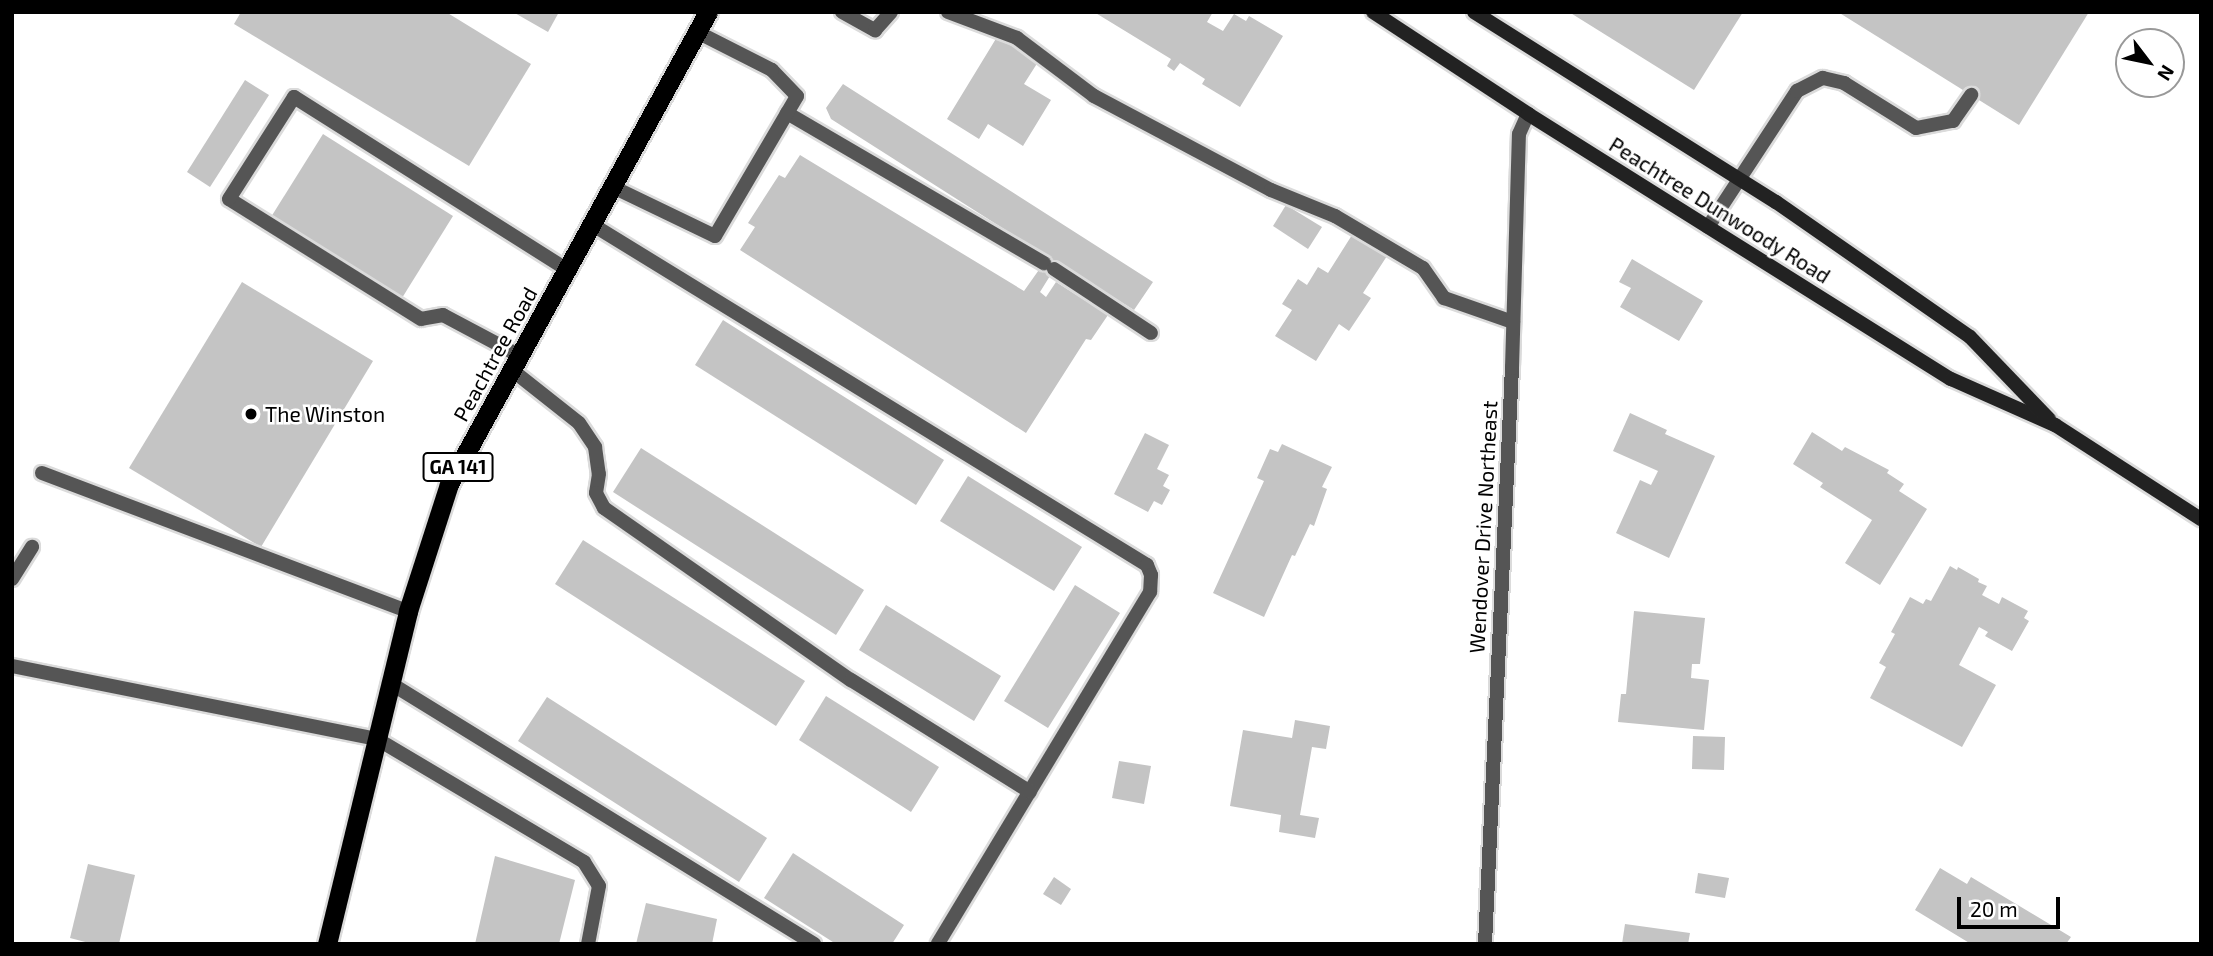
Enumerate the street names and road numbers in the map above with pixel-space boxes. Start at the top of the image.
street label: Peachtree Dunwoody Road [1605,131,1835,289]
street label: Peachtree Road [448,283,542,425]
street label: Wendover Drive Northeast [1464,400,1502,654]
road number: GA 141 [421,452,495,482]

